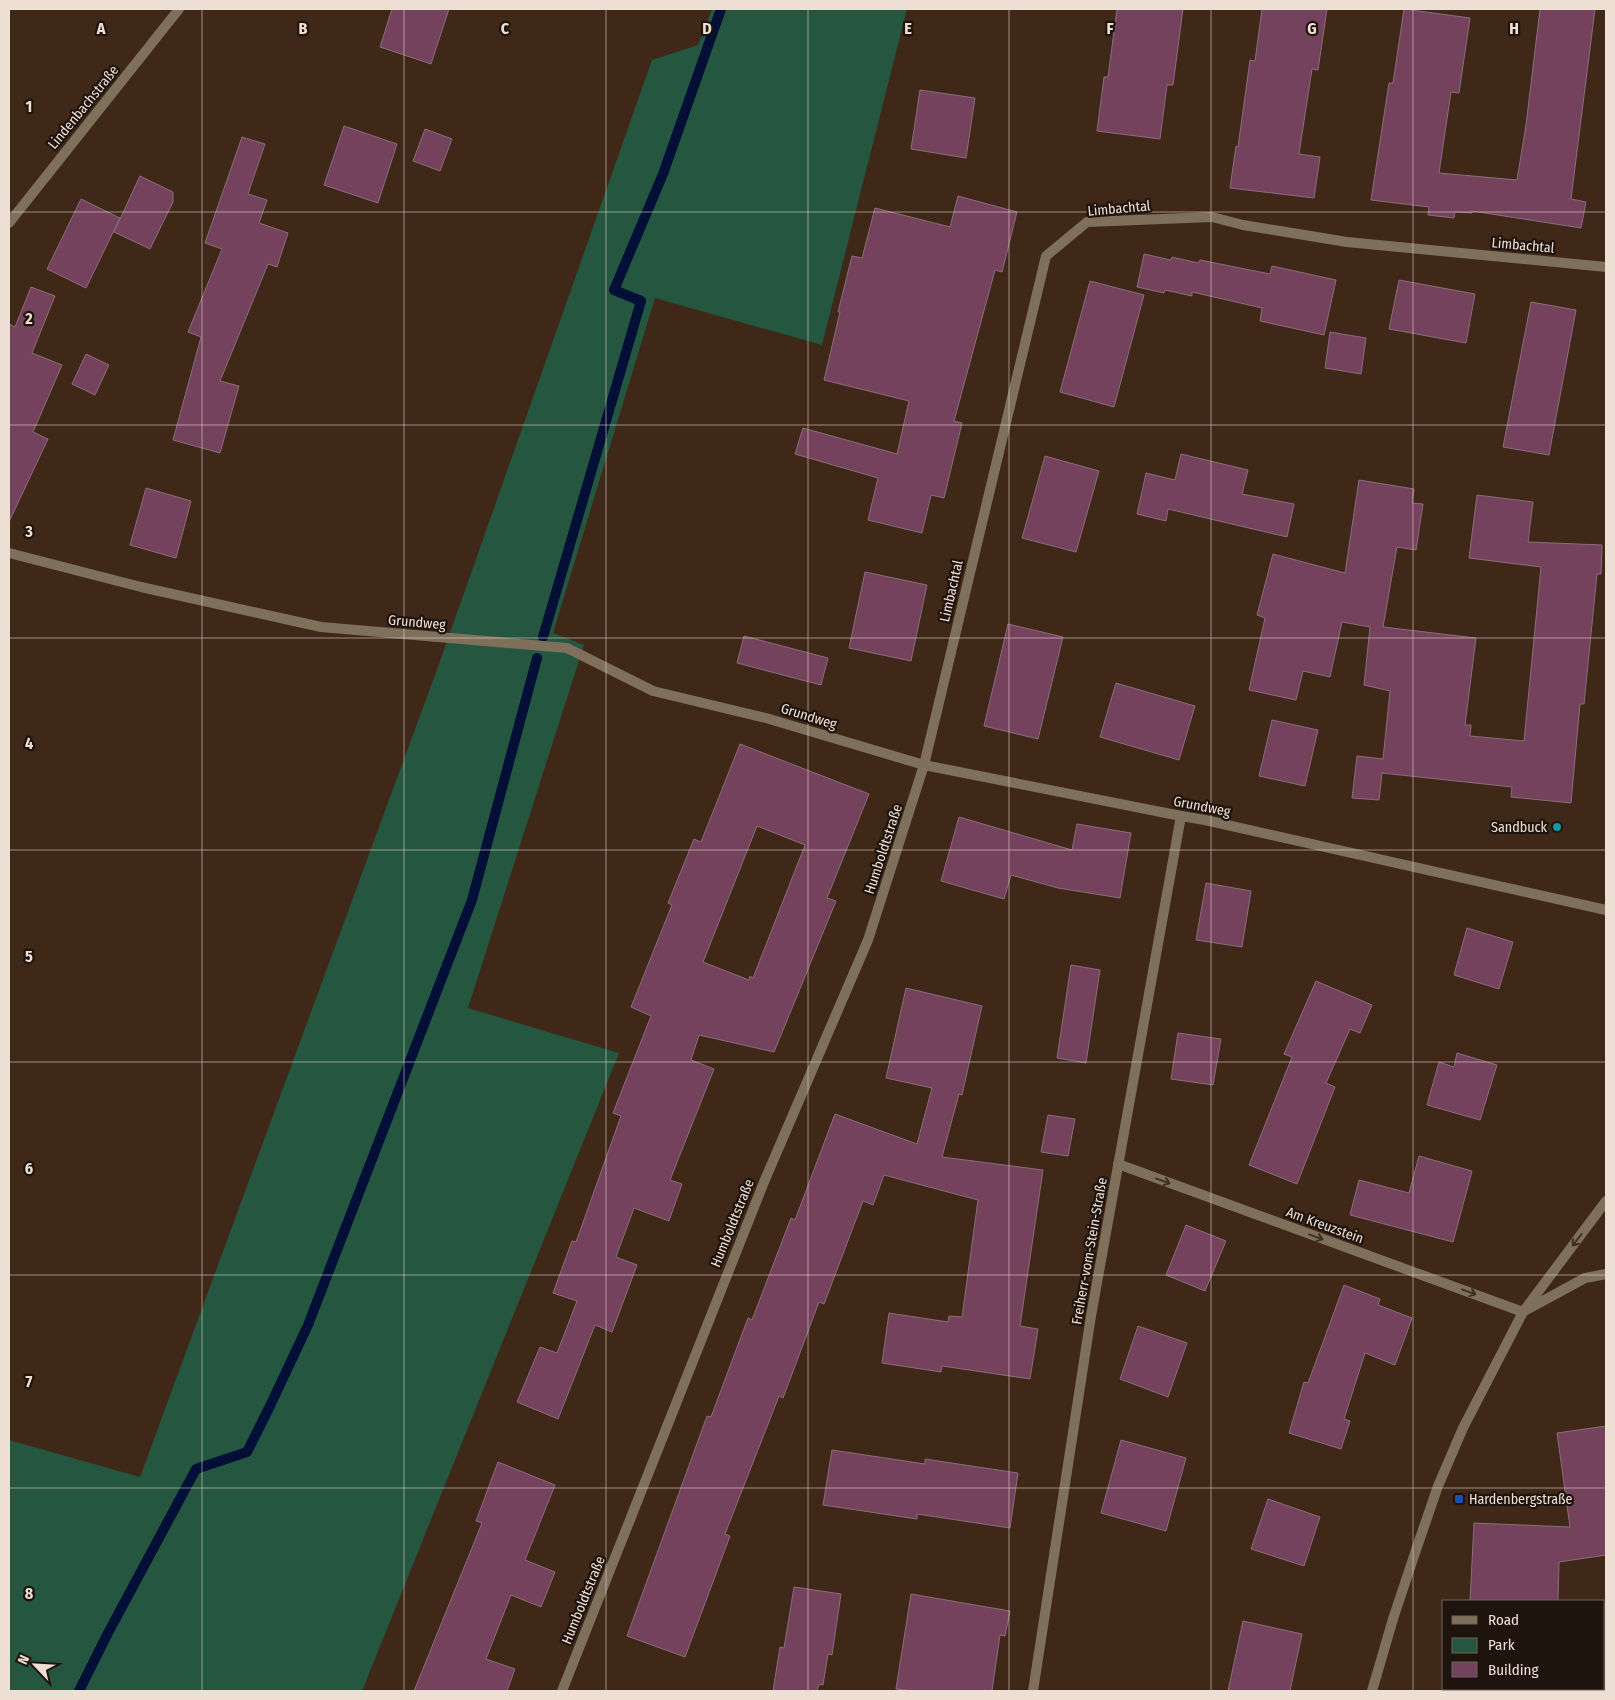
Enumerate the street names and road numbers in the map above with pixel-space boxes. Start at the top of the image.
street label: Lindenbachstraße [44,62,122,153]
street label: Limbachtal [1087,197,1151,220]
street label: Limbachtal [1491,234,1555,257]
street label: Limbachtal [936,558,967,624]
street label: Grundweg [387,612,447,634]
street label: Grundweg [779,700,839,733]
street label: Grundweg [1172,793,1232,820]
street label: Humboldtstraße [861,802,906,896]
street label: Freiherr-vom-Stein-Straße [1068,1176,1111,1326]
street label: Humboldtstraße [707,1177,758,1270]
street label: Am Kreuzstein [1284,1204,1366,1247]
street label: Humboldtstraße [558,1554,609,1647]

